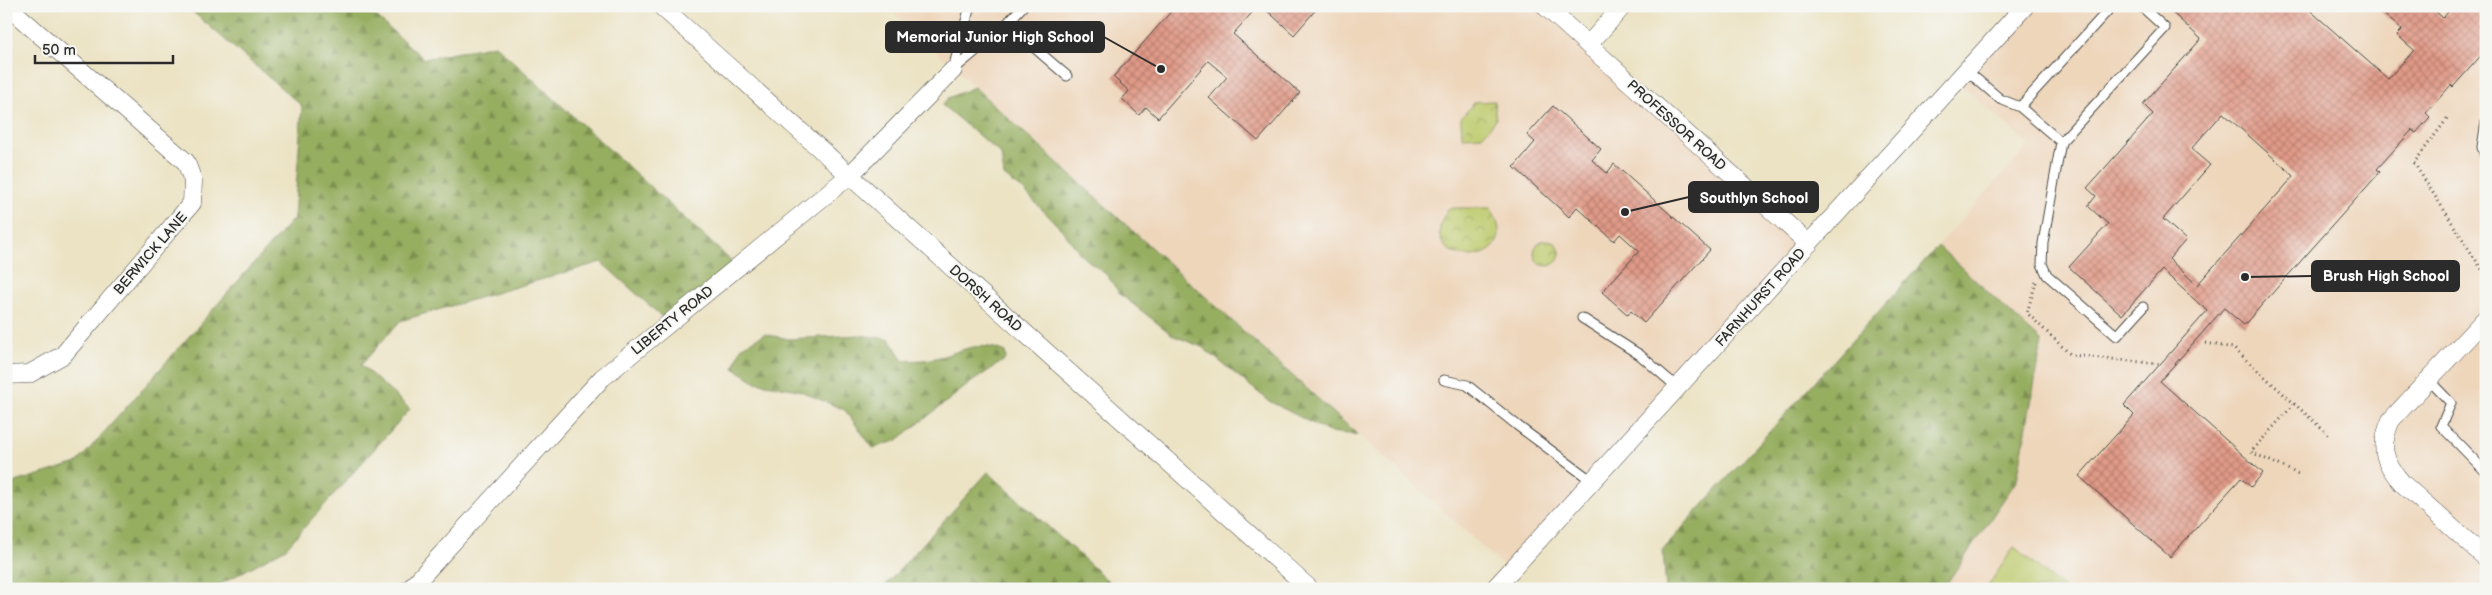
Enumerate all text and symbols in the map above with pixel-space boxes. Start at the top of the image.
callout: Memorial Junior High School [886,22,1104,52]
text: Memorial Junior High School [896,28,1094,47]
scale bar [35,32,172,64]
text: 50 m [42,41,76,60]
street label: PROFESSOR ROAD [1624,76,1730,174]
callout: Southlyn School [1689,182,1818,212]
text: Southlyn School [1700,189,1808,208]
street label: BERWICK LANE [110,208,191,298]
street label: FARNHURST ROAD [1712,245,1809,350]
street label: DORSH ROAD [946,261,1026,336]
callout: Brush High School [2312,261,2459,291]
text: Brush High School [2323,267,2449,286]
street label: LIBERTY ROAD [628,282,717,359]

